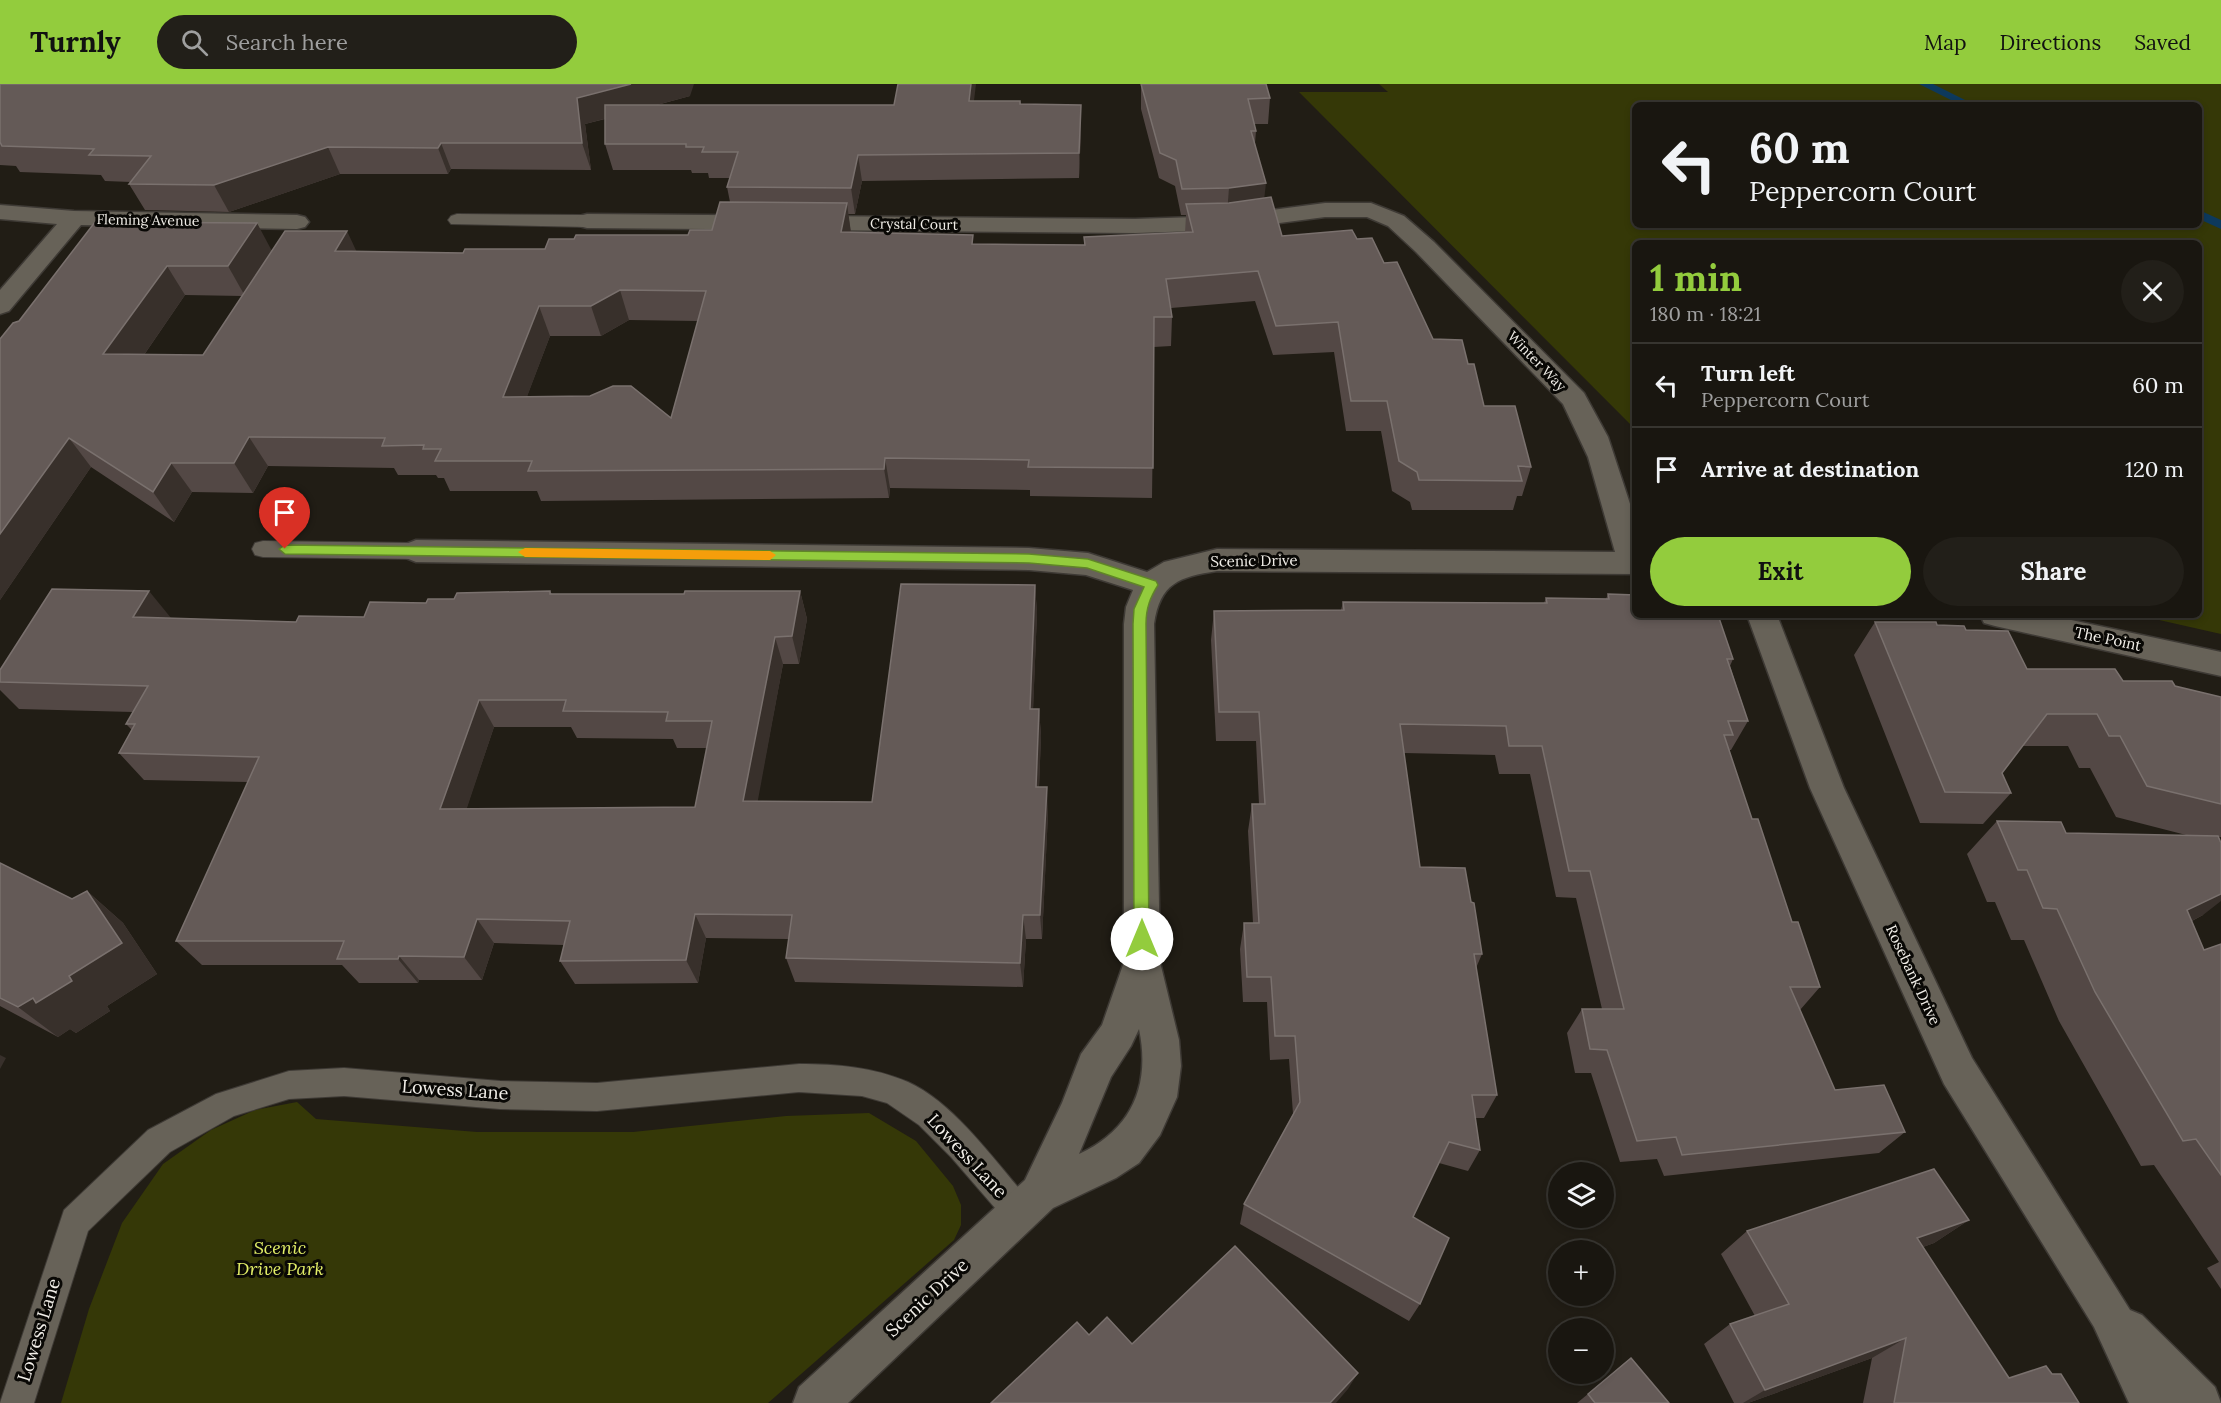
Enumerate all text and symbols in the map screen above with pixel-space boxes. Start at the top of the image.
search box [157,15,577,69]
text: Turnly [30,24,121,60]
icon: search [178,26,211,59]
text: Search here [226,28,348,56]
text: Map [1924,29,1967,56]
text: Directions [2000,29,2101,56]
text: Saved [2134,29,2191,56]
text: 60 m [1749,121,1850,175]
icon: left [1650,126,1728,204]
text: Peppercorn Court [1749,174,1976,208]
street label: Fleming Avenue [96,210,200,230]
street label: Crystal Court [870,214,959,234]
text: 1 min [1650,255,1742,301]
button: close [2121,260,2184,323]
text: 180 m · 18:21 [1650,301,1761,326]
street label: Winter Way [1504,327,1571,395]
text: Turn left [1701,359,1795,387]
icon: left [1650,369,1683,402]
text: 60 m [2132,371,2184,399]
text: Peppercorn Court [1701,387,1869,412]
icon: arrive [1650,453,1683,486]
text: Arrive at destination [1701,455,1919,483]
text: 120 m [2125,455,2184,483]
pin [259,487,310,549]
icon: arrive [268,496,301,529]
button: Exit [1650,537,1911,606]
button: Share [1923,537,2184,606]
street label: Scenic Drive [1210,550,1298,571]
street label: The Point [2073,622,2143,655]
position arrow [1110,907,1174,971]
street label: Rosebank Drive [1882,922,1945,1028]
street label: Lowess Lane [401,1074,509,1105]
street label: Lowess Lane [923,1109,1012,1203]
map controls [1548,1162,1614,1384]
button: layers [1548,1162,1614,1228]
park label: Scenic Drive Park [236,1236,324,1280]
button: + [1548,1240,1614,1306]
street label: Scenic Drive [881,1253,973,1342]
street label: Lowess Lane [12,1275,65,1384]
button: − [1548,1318,1614,1384]

